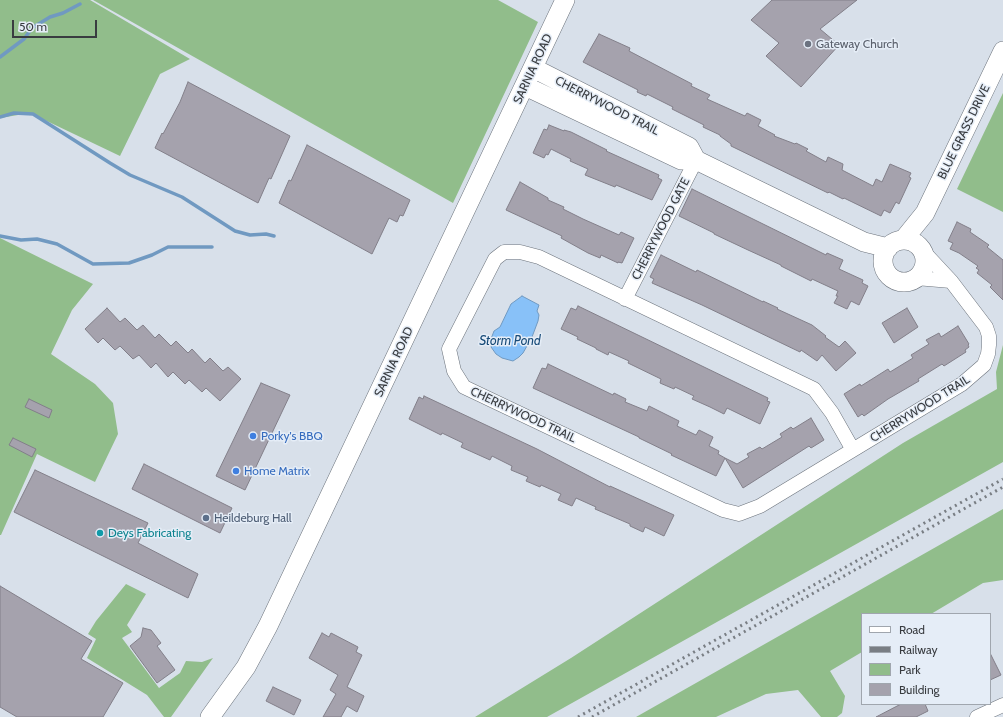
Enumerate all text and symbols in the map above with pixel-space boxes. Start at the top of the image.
scale bar [14,12,99,38]
text: 50 m [19,19,47,34]
street label: SARNIA ROAD [510,32,556,106]
place label: Gateway Church [816,37,899,51]
marker: Gateway Church [803,39,813,49]
street label: CHERRYWOOD TRAIL [553,73,661,139]
street label: BLUE GRASS DRIVE [935,82,993,182]
street label: CHERRYWOOD GATE [629,176,693,282]
street label: SARNIA ROAD [371,325,417,399]
water label: Storm Pond [479,333,541,349]
street label: CHERRYWOOD TRAIL [867,372,973,446]
street label: CHERRYWOOD TRAIL [468,384,578,446]
place label: Porky's BBQ [261,429,323,443]
marker: Porky's BBQ [248,431,258,441]
place label: Home Matrix [244,464,310,478]
marker: Home Matrix [231,466,241,476]
place label: Heildeburg Hall [214,511,292,525]
marker: Heildeburg Hall [201,513,211,523]
place label: Deys Fabricating [108,526,191,540]
marker: Deys Fabricating [95,528,105,538]
legend [861,613,991,705]
text: Road [899,622,925,637]
text: Railway [899,642,937,657]
text: Park [899,662,921,677]
text: Building [899,682,940,697]

